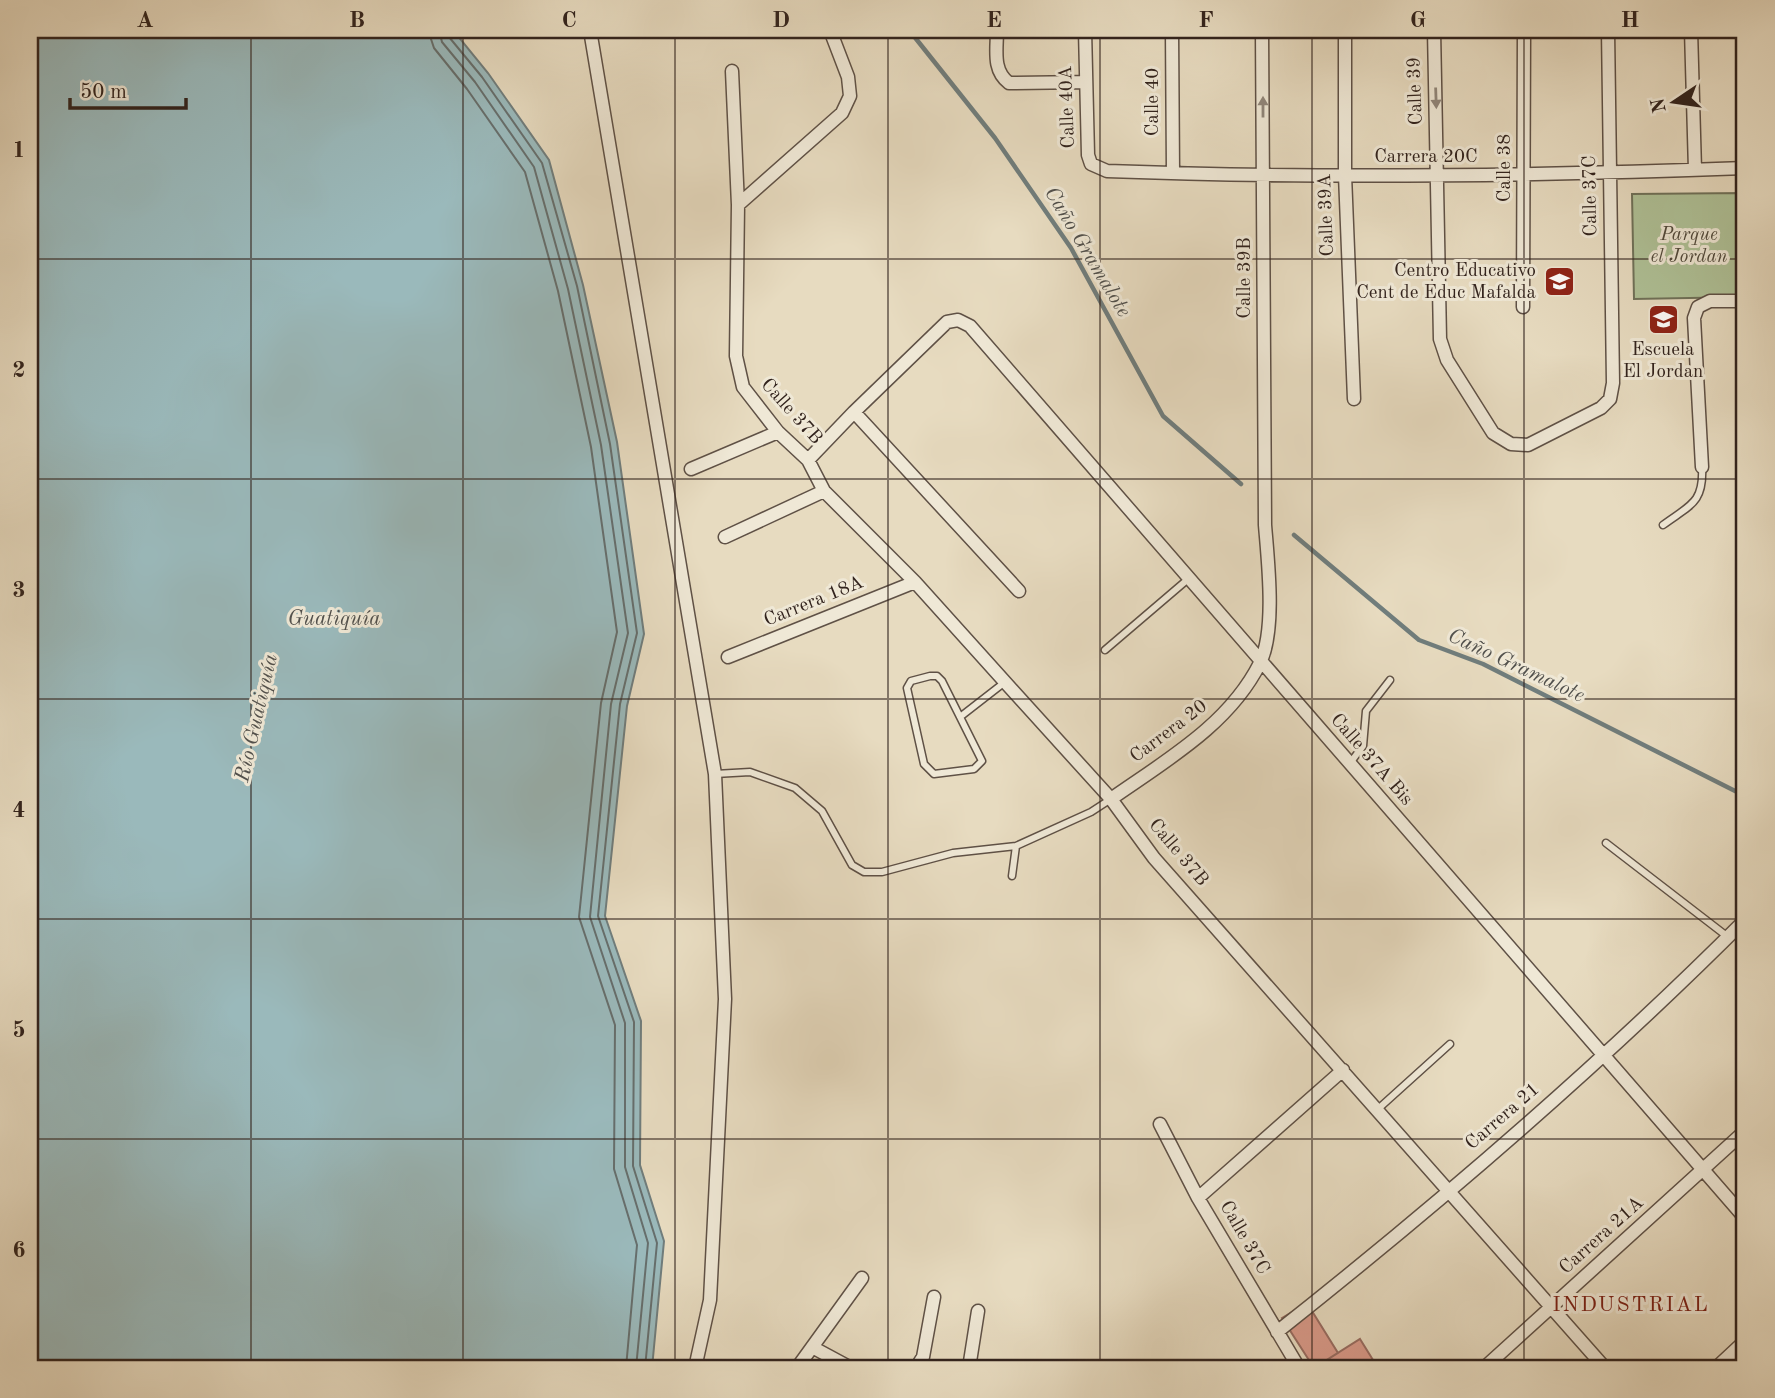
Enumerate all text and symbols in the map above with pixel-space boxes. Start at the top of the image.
text: A [136,9,154,32]
text: B [349,9,365,32]
text: C [561,9,577,32]
text: D [772,9,790,32]
text: E [986,9,1002,32]
text: F [1198,9,1214,32]
text: G [1410,9,1426,32]
text: H [1621,9,1639,32]
street label: Calle 39 [1405,56,1427,126]
street label: Calle 40A [1057,65,1079,149]
scale bar [70,66,186,110]
north arrow [1638,66,1708,136]
street label: Calle 40 [1144,68,1163,136]
text: 50 m [80,82,127,103]
one-way arrow [1430,87,1441,109]
one-way arrow [1257,96,1268,118]
text: N [1649,96,1671,114]
street label: Calle 38 [1496,134,1515,202]
text: 1 [12,139,26,162]
street label: Carrera 20C [1374,148,1478,167]
street label: Calle 37C [1581,155,1601,237]
street label: Calle 39A [1316,173,1338,257]
water label: Caño Gramalote [1040,183,1134,321]
park label: Parque el Jordan [1651,226,1728,267]
street label: Calle 39B [1236,237,1255,319]
place label: Centro Educativo Cent de Educ Mafalda [1356,262,1537,303]
school or university icon: Centro Educativo Cent de Educ Mafalda [1542,265,1576,299]
school or university icon: Escuela El Jordan [1646,302,1680,336]
place label: Escuela El Jordan [1623,341,1703,382]
text: 2 [12,359,26,382]
street label: Calle 37B [757,375,825,449]
street label: Carrera 18A [762,573,867,631]
text: 3 [12,579,26,602]
water label: Guatiquía [288,609,380,630]
water label: Caño Gramalote [1444,625,1588,707]
water label: Río Guatiquía [232,652,282,785]
street label: Carrera 20 [1127,697,1211,767]
street label: Calle 37A Bis [1326,710,1416,810]
text: 4 [12,799,26,822]
street label: Calle 37B [1144,816,1212,890]
text: 5 [12,1019,26,1042]
street label: Carrera 21 [1462,1080,1544,1154]
street label: Carrera 21A [1556,1193,1648,1278]
street label: Calle 37C [1215,1198,1273,1278]
text: 6 [12,1239,26,1262]
district label: INDUSTRIAL [1552,1295,1710,1316]

